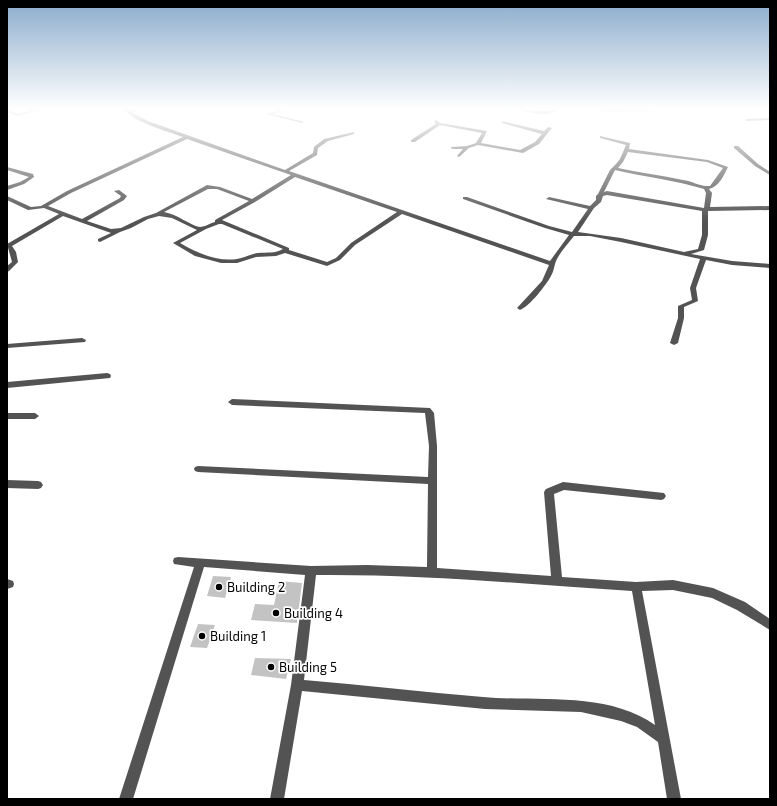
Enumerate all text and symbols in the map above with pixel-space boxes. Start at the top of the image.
place label: Building 2 [227,579,285,595]
marker: Building 2 [214,582,224,592]
place label: Building 4 [284,605,343,621]
marker: Building 4 [271,608,281,618]
place label: Building 1 [210,628,266,644]
marker: Building 1 [197,631,207,641]
place label: Building 5 [279,659,337,675]
marker: Building 5 [266,662,276,672]

